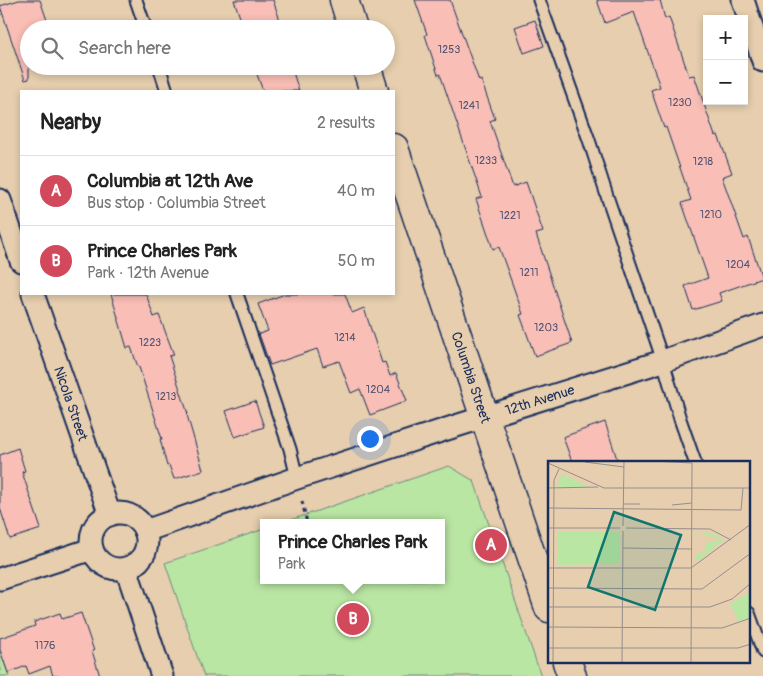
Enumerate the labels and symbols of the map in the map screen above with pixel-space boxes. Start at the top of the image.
house number: 1253 [438,43,460,56]
house number: 1230 [668,96,692,109]
house number: 1241 [458,99,480,112]
house number: 1233 [475,154,497,167]
house number: 1218 [693,155,714,168]
house number: 1210 [700,208,722,221]
house number: 1221 [500,209,520,222]
house number: 1204 [726,258,751,271]
house number: 1211 [519,266,539,279]
house number: 1203 [534,321,558,334]
street label: Columbia Street [448,329,495,426]
house number: 1214 [334,331,356,344]
house number: 1223 [139,336,161,349]
street label: Nicola Street [50,364,92,443]
street label: 12th Avenue [503,381,577,419]
house number: 1204 [366,383,391,396]
house number: 1213 [156,390,176,403]
your location [357,426,383,452]
inset map [548,461,750,664]
pin: A [475,526,507,564]
pin: B [337,600,369,638]
house number: 1176 [35,639,55,652]

